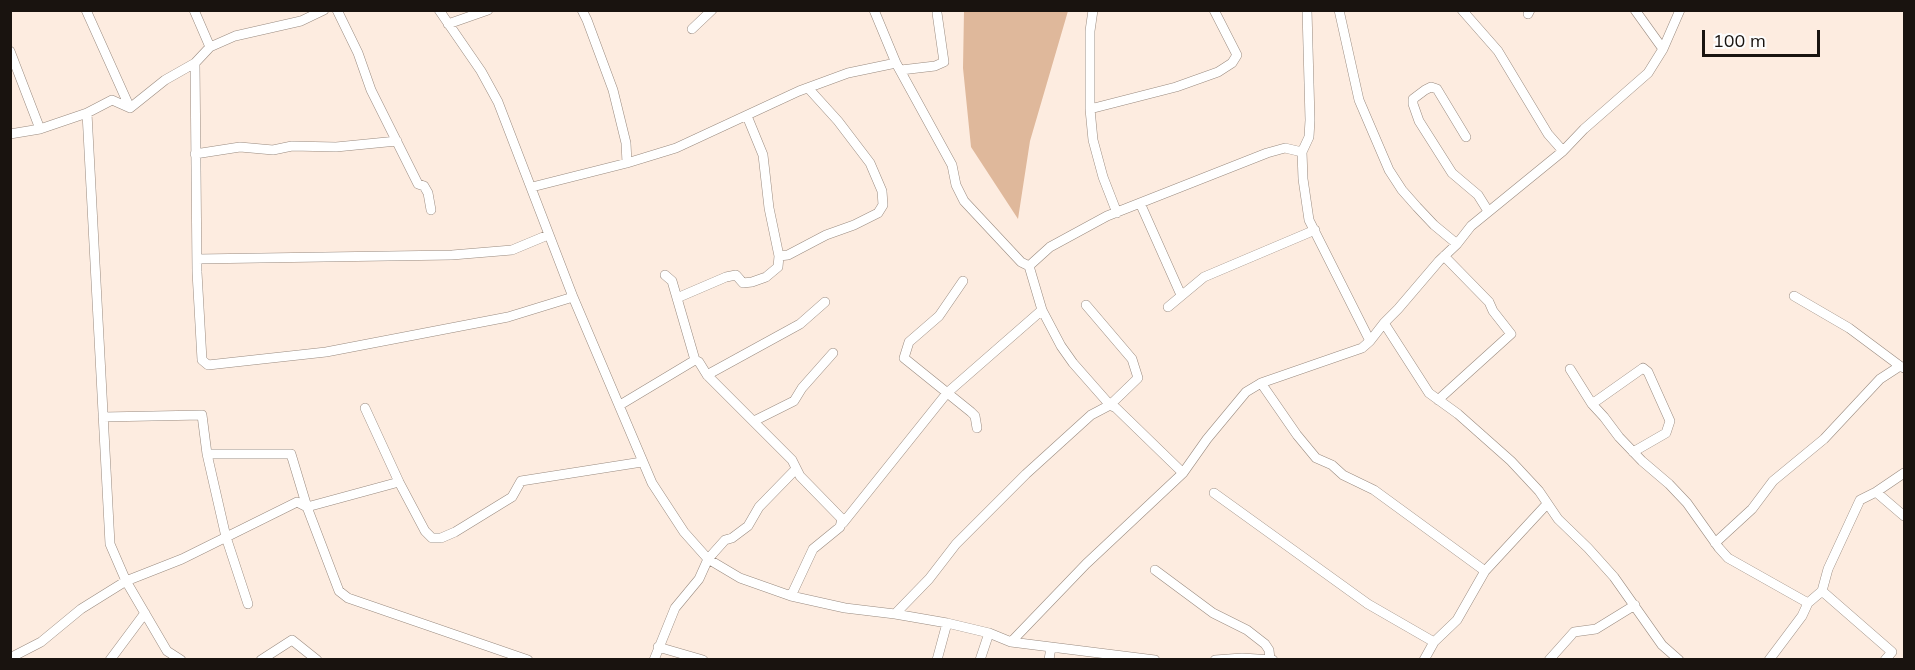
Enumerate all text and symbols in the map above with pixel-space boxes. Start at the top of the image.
scale bar [1705,18,1824,56]
text: 100 m [1713,29,1766,52]

